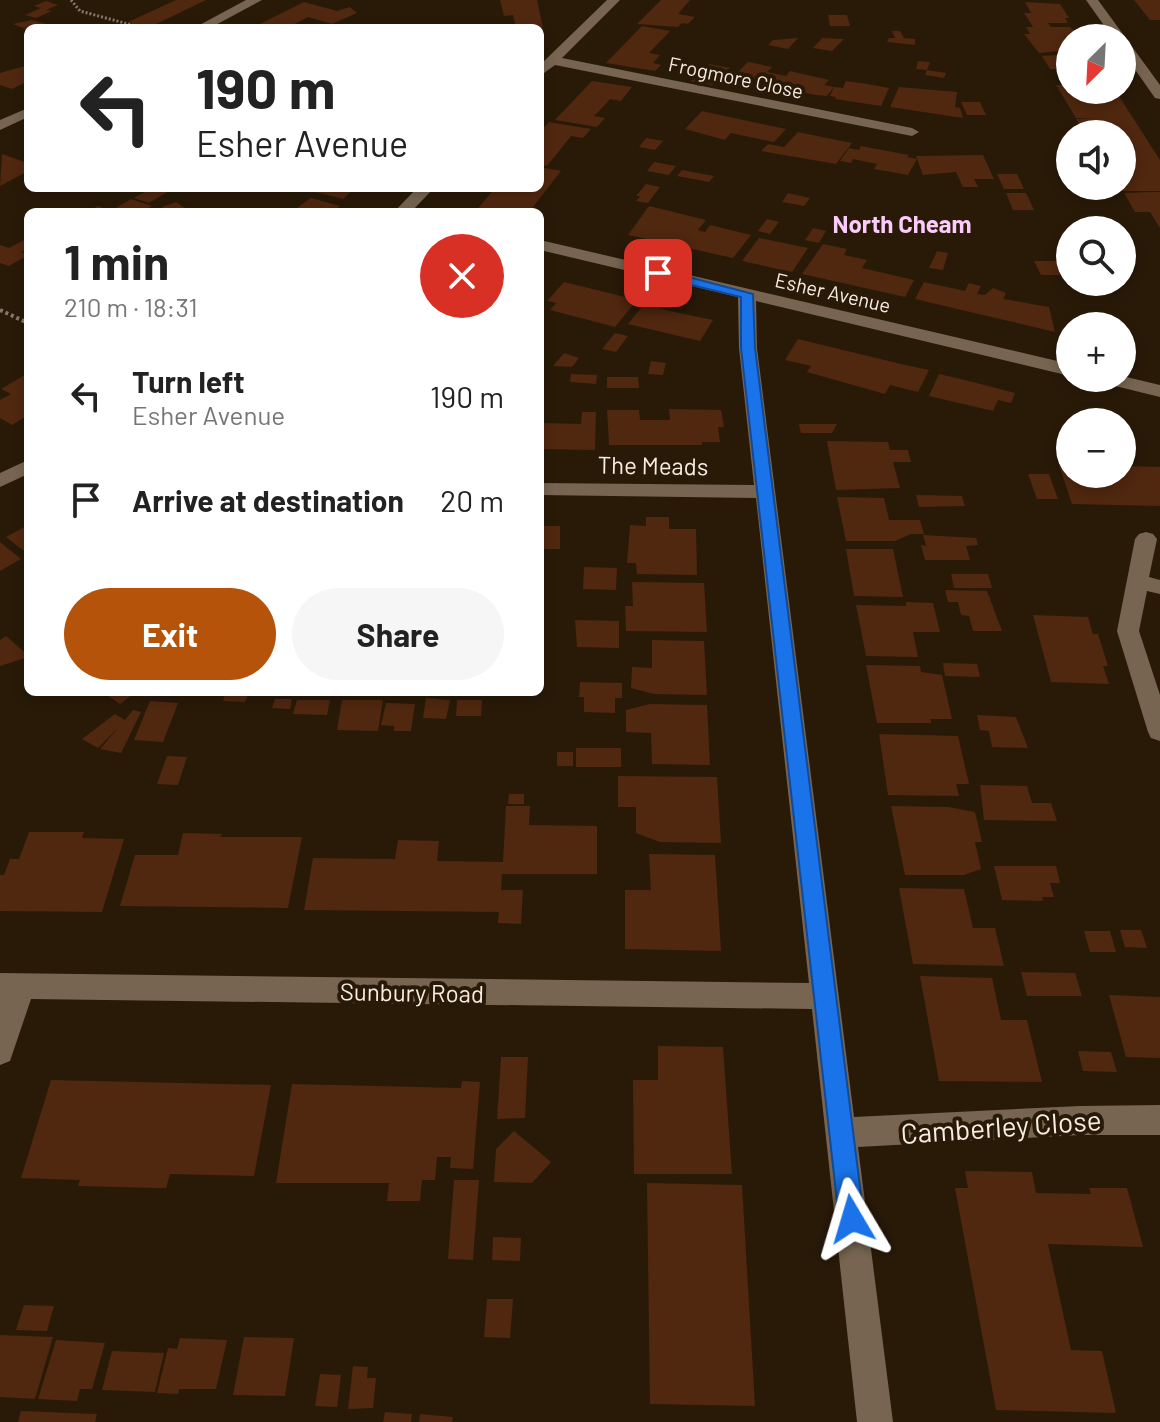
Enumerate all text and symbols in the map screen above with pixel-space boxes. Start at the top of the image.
north arrow [1056,24,1136,104]
map controls [1056,24,1136,488]
street label: Frogmore Close [667,51,805,103]
text: 190 m [196,53,335,120]
icon: left [64,56,168,160]
button: sound [1056,120,1136,200]
text: Esher Avenue [196,121,408,164]
district label: North Cheam [832,209,972,238]
button: search [1056,216,1136,296]
text: 1 min [64,232,169,290]
button: close [420,234,504,318]
pin [624,239,692,307]
icon: arrive [636,251,680,295]
street label: Esher Avenue [773,267,893,317]
text: 210 m · 18:31 [64,291,198,322]
button: + [1056,312,1136,392]
text: Turn left [132,363,245,399]
icon: left [64,374,108,418]
text: 190 m [430,378,504,414]
text: Esher Avenue [132,399,285,430]
button: − [1056,408,1136,488]
street label: The Meads [597,450,709,480]
icon: arrive [64,478,108,522]
text: Arrive at destination [132,482,404,518]
text: 20 m [440,482,504,518]
button: Exit [64,588,276,680]
button: Share [292,588,504,680]
street label: Sunbury Road [340,976,484,1008]
street label: Camberley Close [900,1102,1102,1150]
position arrow [810,1177,894,1261]

